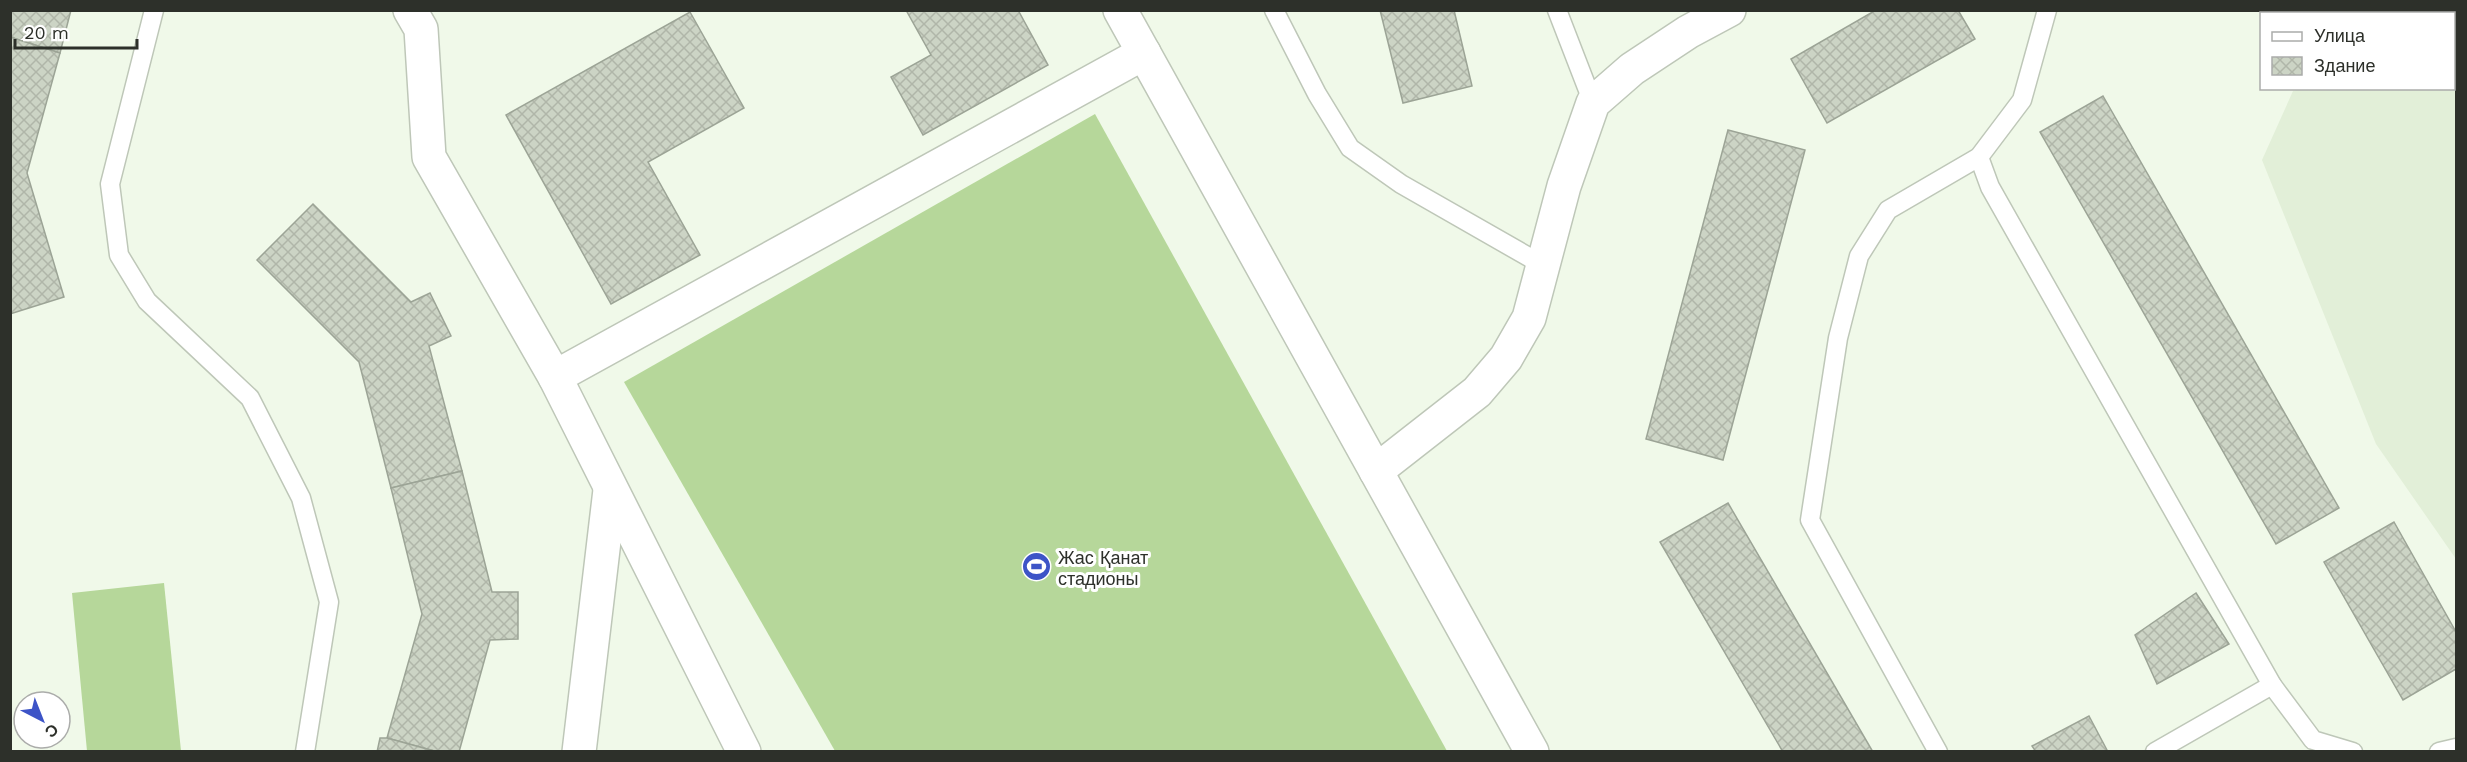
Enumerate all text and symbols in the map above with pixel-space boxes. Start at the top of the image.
scale bar [15,12,136,50]
legend [2260,12,2455,90]
text: 20 m [24,22,69,43]
text: Улица [2314,25,2366,46]
text: Здание [2314,55,2375,76]
place label: Жас Қанат стадионы [1058,547,1148,589]
sports icon: Жас Қанат стадионы [1021,551,1053,583]
north arrow [12,690,72,750]
text: С [41,720,62,742]

